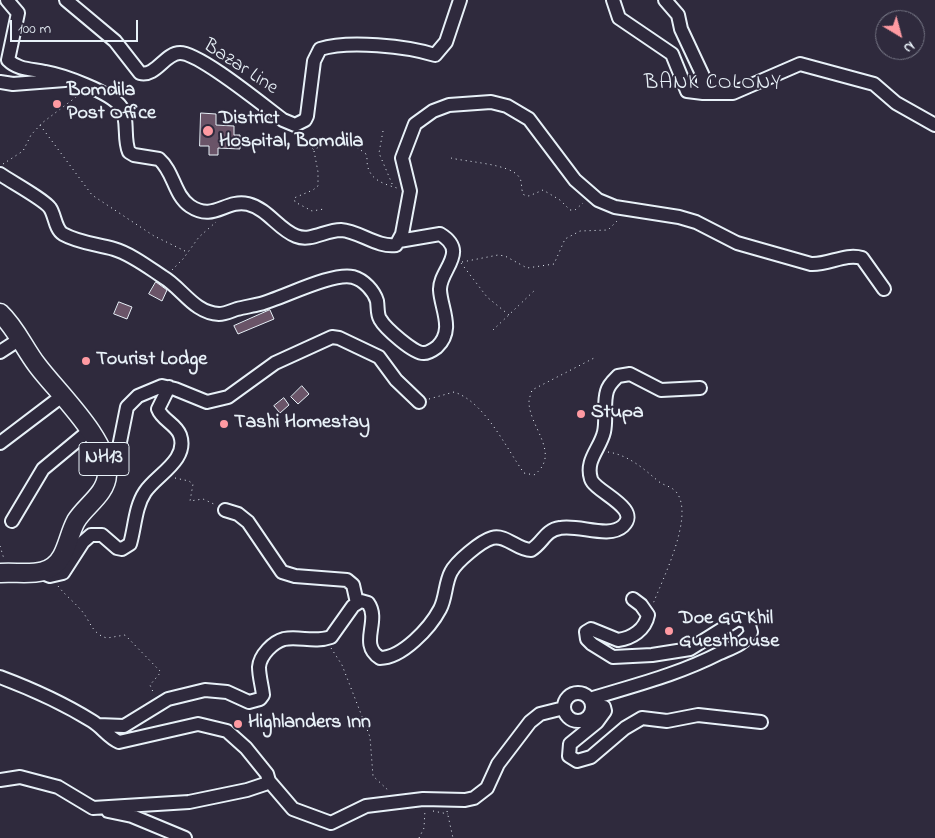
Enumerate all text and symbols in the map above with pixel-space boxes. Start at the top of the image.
scale bar [12,10,140,42]
north arrow [875,10,925,60]
text: 100 m [18,18,51,40]
street label: Bazar Line [198,35,282,101]
text: N [899,35,919,58]
district label: BANK COLONY [643,72,783,98]
place label: Bomdila Post Office [67,80,156,127]
marker: Bomdila Post Office [51,98,63,110]
place label: District Hospital, Bomdila [219,108,363,155]
marker: District Hospital, Bomdila [201,124,215,138]
place label: Tourist Lodge [96,349,207,373]
marker: Tourist Lodge [80,355,92,367]
place label: Stupa [591,402,644,426]
marker: Stupa [575,408,587,420]
place label: Tashi Homestay [234,412,370,436]
marker: Tashi Homestay [218,418,230,430]
road number: NH13 [79,442,129,476]
place label: Doe Gu Khil Guesthouse [679,608,779,655]
marker: Doe Gu Khil Guesthouse [663,625,675,637]
place label: Highlanders Inn [248,712,371,736]
marker: Highlanders Inn [232,718,244,730]

